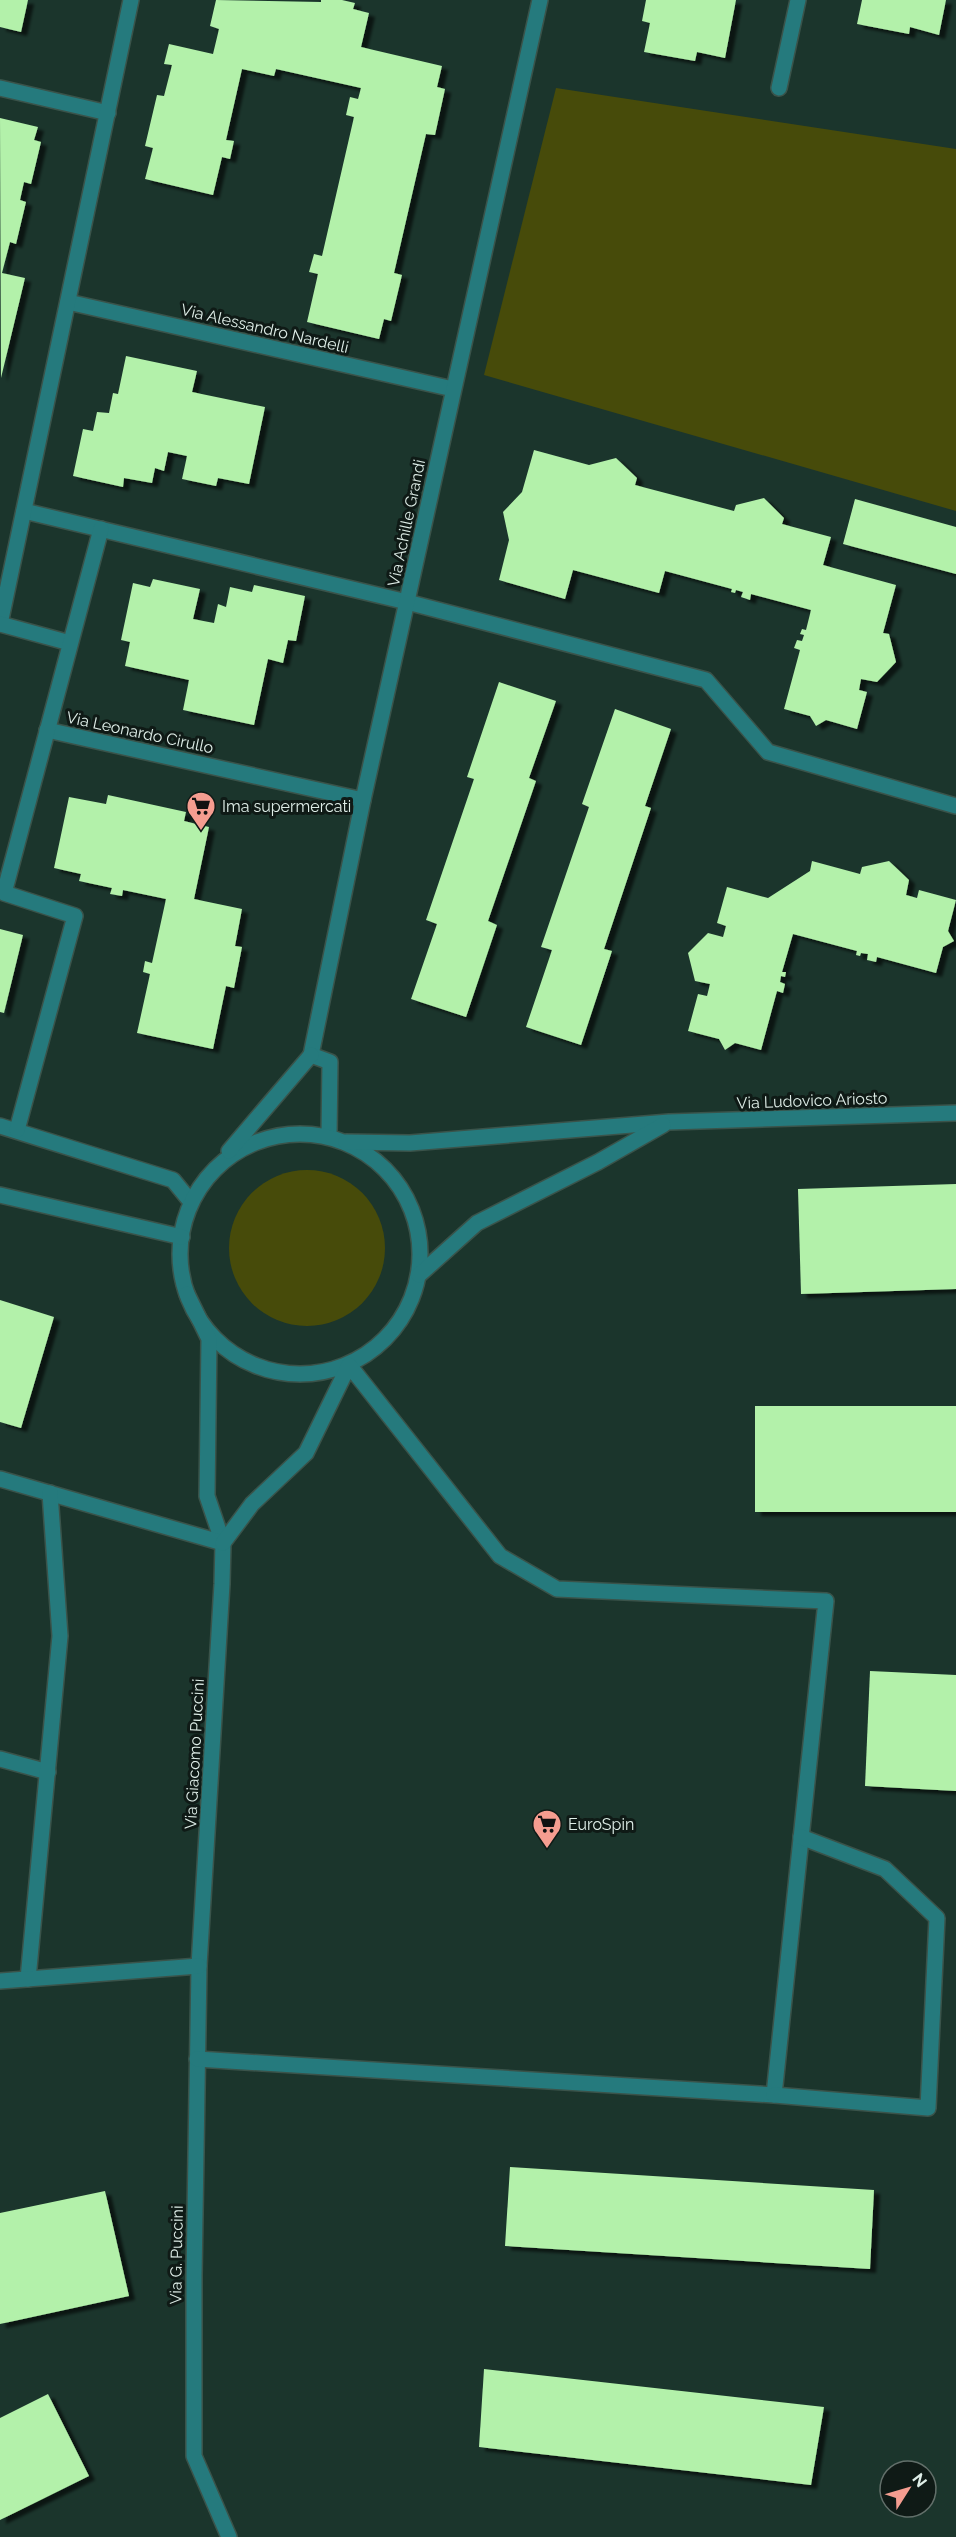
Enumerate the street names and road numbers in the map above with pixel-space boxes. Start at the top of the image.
street label: Via Alessandro Nardelli [179,300,351,357]
street label: Via Achille Grandi [384,458,429,588]
street label: Via Leonardo Cirullo [65,708,215,757]
street label: Via Ludovico Ariosto [736,1088,888,1113]
street label: Via Giacomo Puccini [181,1678,208,1830]
street label: Via G. Puccini [166,2205,187,2305]

